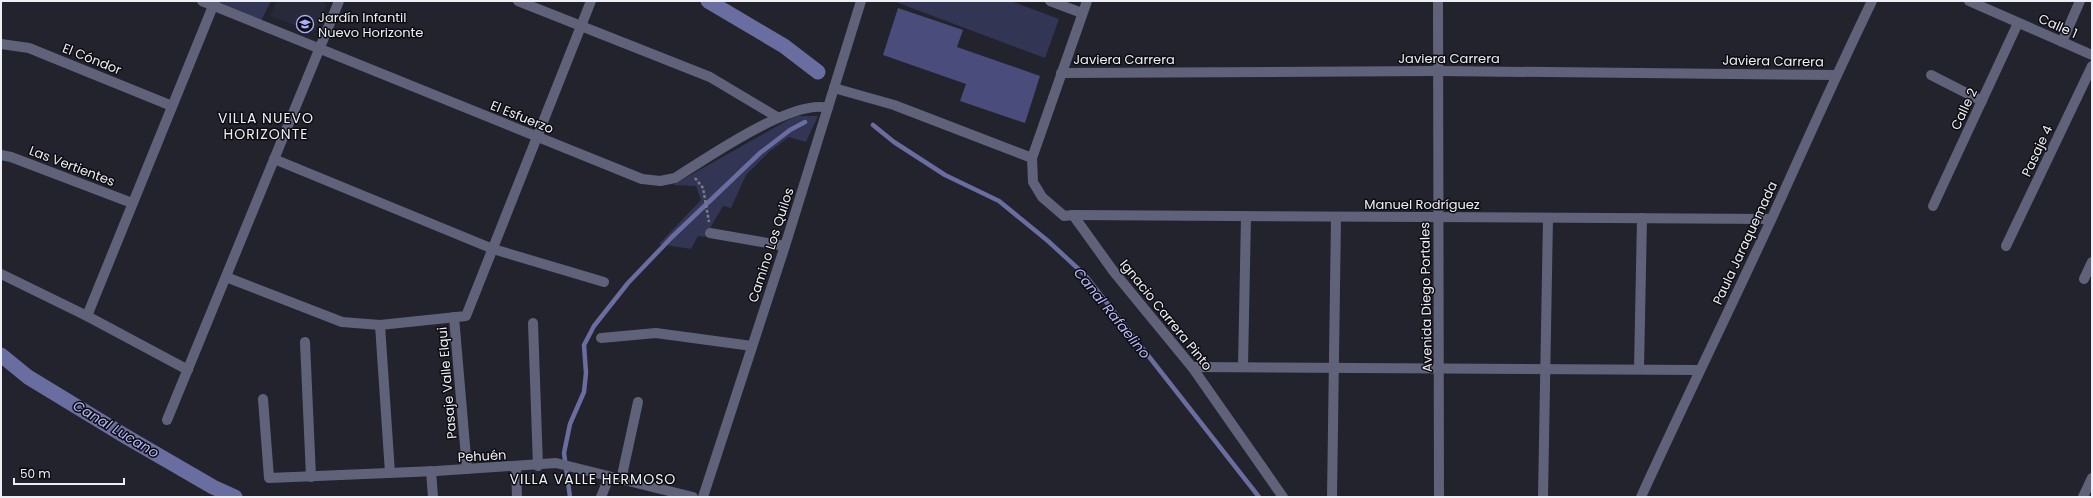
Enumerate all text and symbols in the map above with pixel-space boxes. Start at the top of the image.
place label: Jardín Infantil Nuevo Horizonte [318,8,423,42]
street label: Calle 1 [2035,9,2081,43]
school or university icon: Jardín Infantil Nuevo Horizonte [295,14,315,34]
street label: El Cóndor [60,39,124,79]
street label: Javiera Carrera [1398,49,1500,68]
street label: Javiera Carrera [1073,50,1175,69]
street label: Javiera Carrera [1722,51,1824,71]
street label: Calle 2 [1946,85,1982,133]
street label: El Esfuerzo [488,96,556,138]
district label: VILLA NUEVO HORIZONTE [218,108,314,144]
street label: Pasaje 4 [2017,122,2057,180]
street label: Las Vertientes [26,141,118,191]
street label: Paula Jaraquemada [1708,178,1782,308]
street label: Camino Los Quilos [743,185,799,305]
street label: Manuel Rodríguez [1364,195,1480,214]
street label: Avenida Diego Portales [1415,222,1437,372]
street label: Ignacio Carrera Pinto [1115,255,1217,375]
water label: Canal Rafaelino [1069,263,1155,363]
street label: Pasaje Valle Elqui [433,326,461,440]
water label: Canal Lucano [69,395,163,463]
street label: Pehuén [457,445,507,467]
scale bar [14,460,124,486]
text: 50 m [20,465,51,482]
district label: VILLA VALLE HERMOSO [510,469,676,489]

